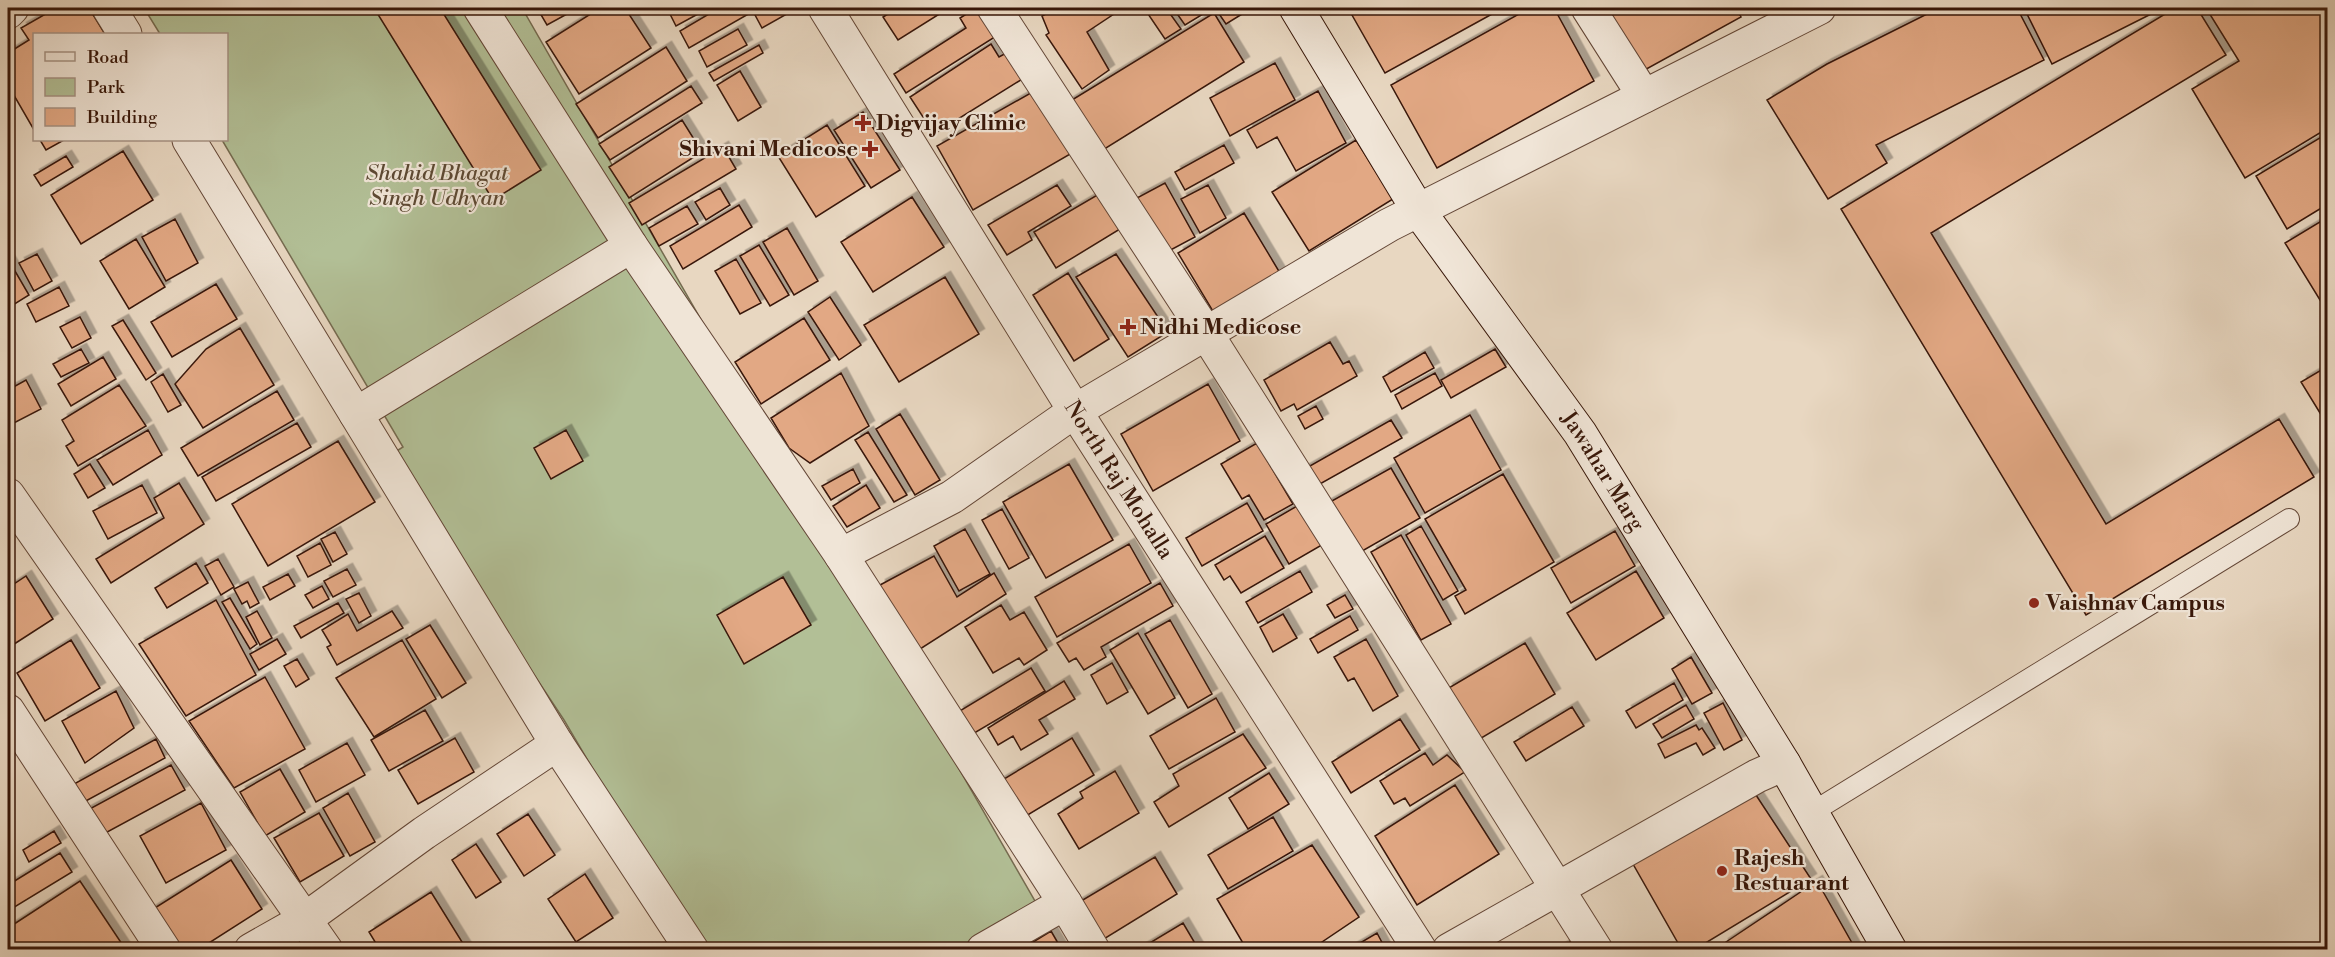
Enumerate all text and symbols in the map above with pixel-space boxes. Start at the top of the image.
legend [33,33,228,141]
text: Road [87,46,130,69]
text: Park [87,76,126,99]
text: Building [86,106,158,129]
place label: Digvijay Clinic [876,110,1026,137]
marker: Digvijay Clinic [854,114,872,132]
place label: Shivani Medicose [679,136,858,163]
marker: Shivani Medicose [863,142,877,156]
park label: Shahid Bhagat Singh Udhyan [366,160,509,212]
place label: Nidhi Medicose [1140,314,1301,341]
marker: Nidhi Medicose [1121,320,1135,334]
street label: North Raj Mohalla [1058,396,1180,565]
street label: Jawahar Marg [1554,405,1651,536]
place label: Vaishnav Campus [2045,590,2225,617]
marker: Vaishnav Campus [2027,596,2041,610]
place label: Rajesh Restuarant [1734,845,1849,897]
marker: Rajesh Restuarant [1715,864,1729,878]

